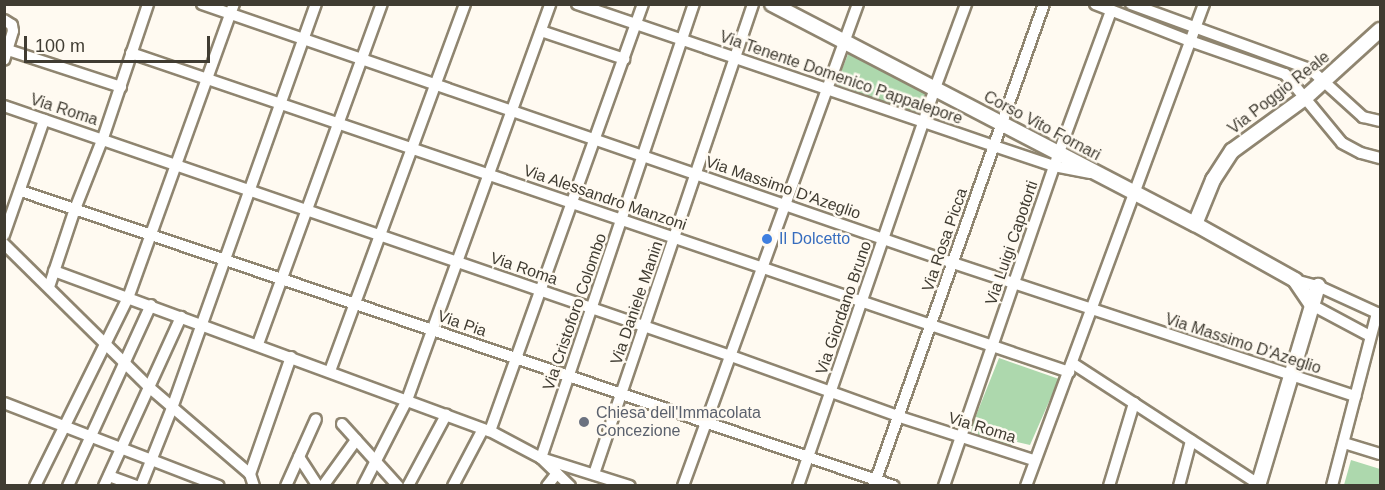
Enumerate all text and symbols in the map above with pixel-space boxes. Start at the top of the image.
scale bar [27,24,213,62]
street label: Via Tenente Domenico Pappalepore [717,27,965,129]
text: 100 m [35,36,85,56]
street label: Via Poggio Reale [1224,47,1334,139]
street label: Corso Vito Fornari [980,87,1104,165]
street label: Via Roma [28,90,100,130]
street label: Via Massimo D'Azeglio [703,152,863,224]
street label: Via Alessandro Manzoni [520,161,690,235]
street label: Via Luigi Capotorti [982,178,1042,308]
street label: Via Rosa Picca [918,186,972,294]
place label: Il Dolcetto [779,229,850,249]
street label: Via Cristoforo Colombo [539,231,611,393]
marker: Il Dolcetto [760,232,774,246]
street label: Via Daniele Manin [607,239,667,367]
street label: Via Giordano Bruno [812,239,876,377]
street label: Via Roma [488,249,560,289]
street label: Via Pia [435,307,489,341]
street label: Via Massimo D'Azeglio [1163,310,1323,378]
place label: Chiesa dell'Immacolata Concezione [596,403,761,441]
street label: Via Roma [946,409,1018,447]
marker: Chiesa dell'Immacolata Concezione [577,415,591,429]

